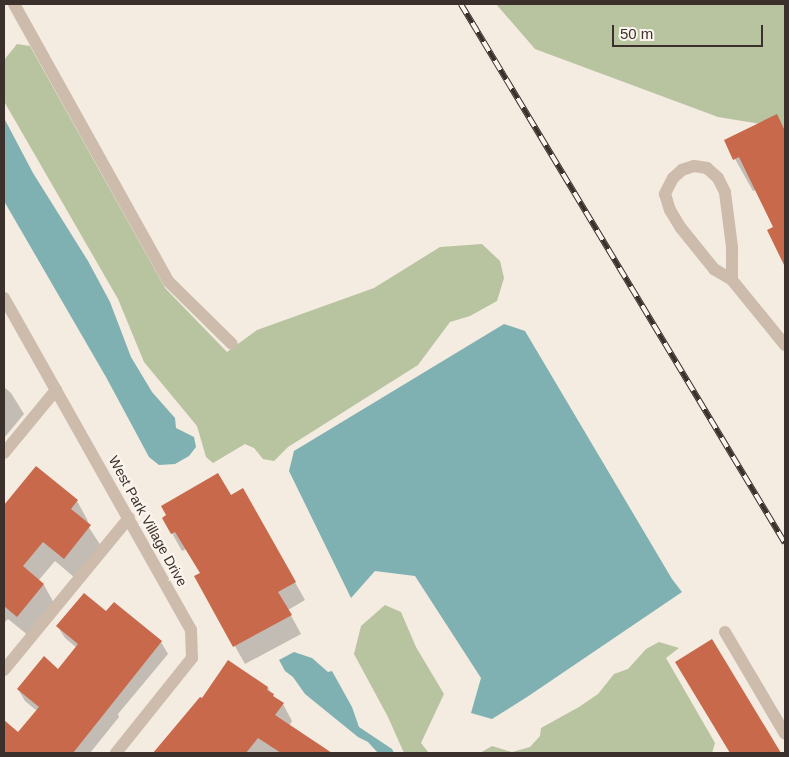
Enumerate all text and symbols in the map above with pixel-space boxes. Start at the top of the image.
scale bar [614,15,765,47]
text: 50 m [620,25,653,42]
street label: West Park Village Drive [105,453,191,589]

